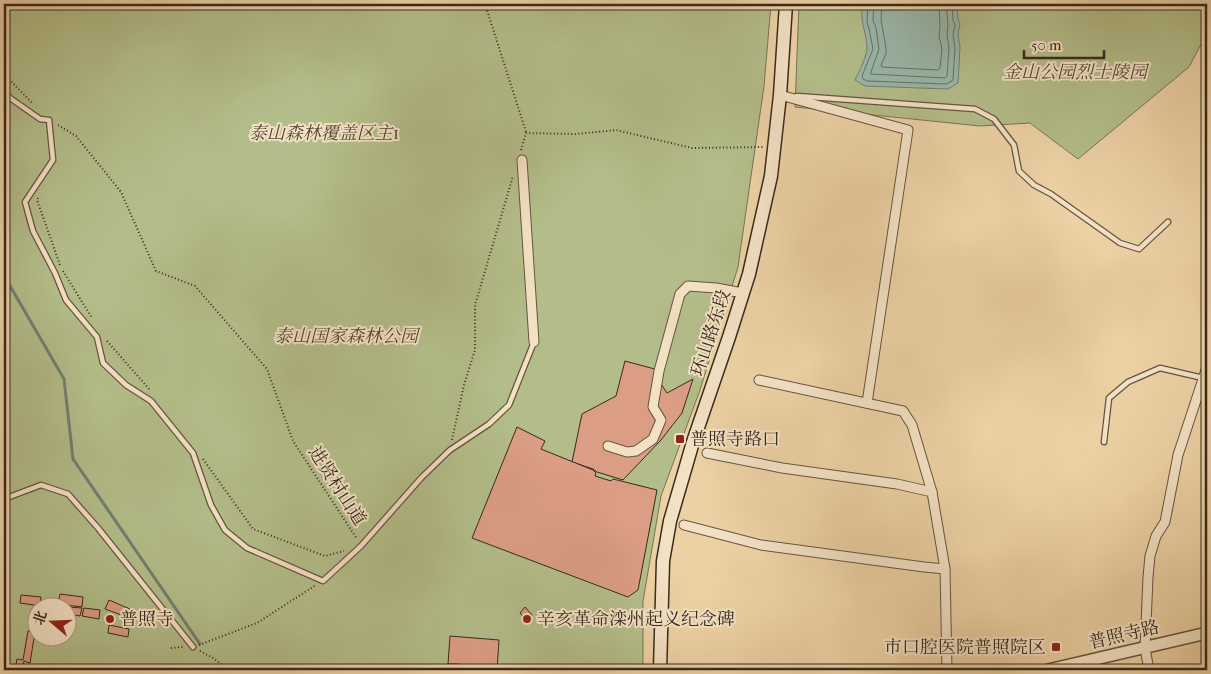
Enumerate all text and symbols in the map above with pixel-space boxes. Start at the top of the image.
scale bar [1024,28,1104,60]
text: 50 m [1031,36,1062,54]
park label: 金山公园烈士陵园 [1003,62,1150,83]
park label: 泰山森林覆盖区主1 [249,123,399,144]
street label: 环山路东段 [687,287,735,379]
park label: 泰山国家森林公园 [274,326,421,347]
place label: 普照寺路口 [690,429,780,450]
marker: 普照寺路口 [674,433,686,445]
street label: 进贤村山道 [304,443,370,529]
north arrow [28,596,78,646]
text: 北 [30,609,50,627]
place label: 普照寺 [120,609,174,630]
place label: 辛亥革命滦州起义纪念碑 [537,609,735,630]
marker: 普照寺 [104,613,116,625]
marker: 辛亥革命滦州起义纪念碑 [521,613,533,625]
street label: 普照寺路 [1087,617,1161,653]
place label: 市口腔医院普照院区 [884,637,1046,658]
marker: 市口腔医院普照院区 [1050,641,1062,653]

